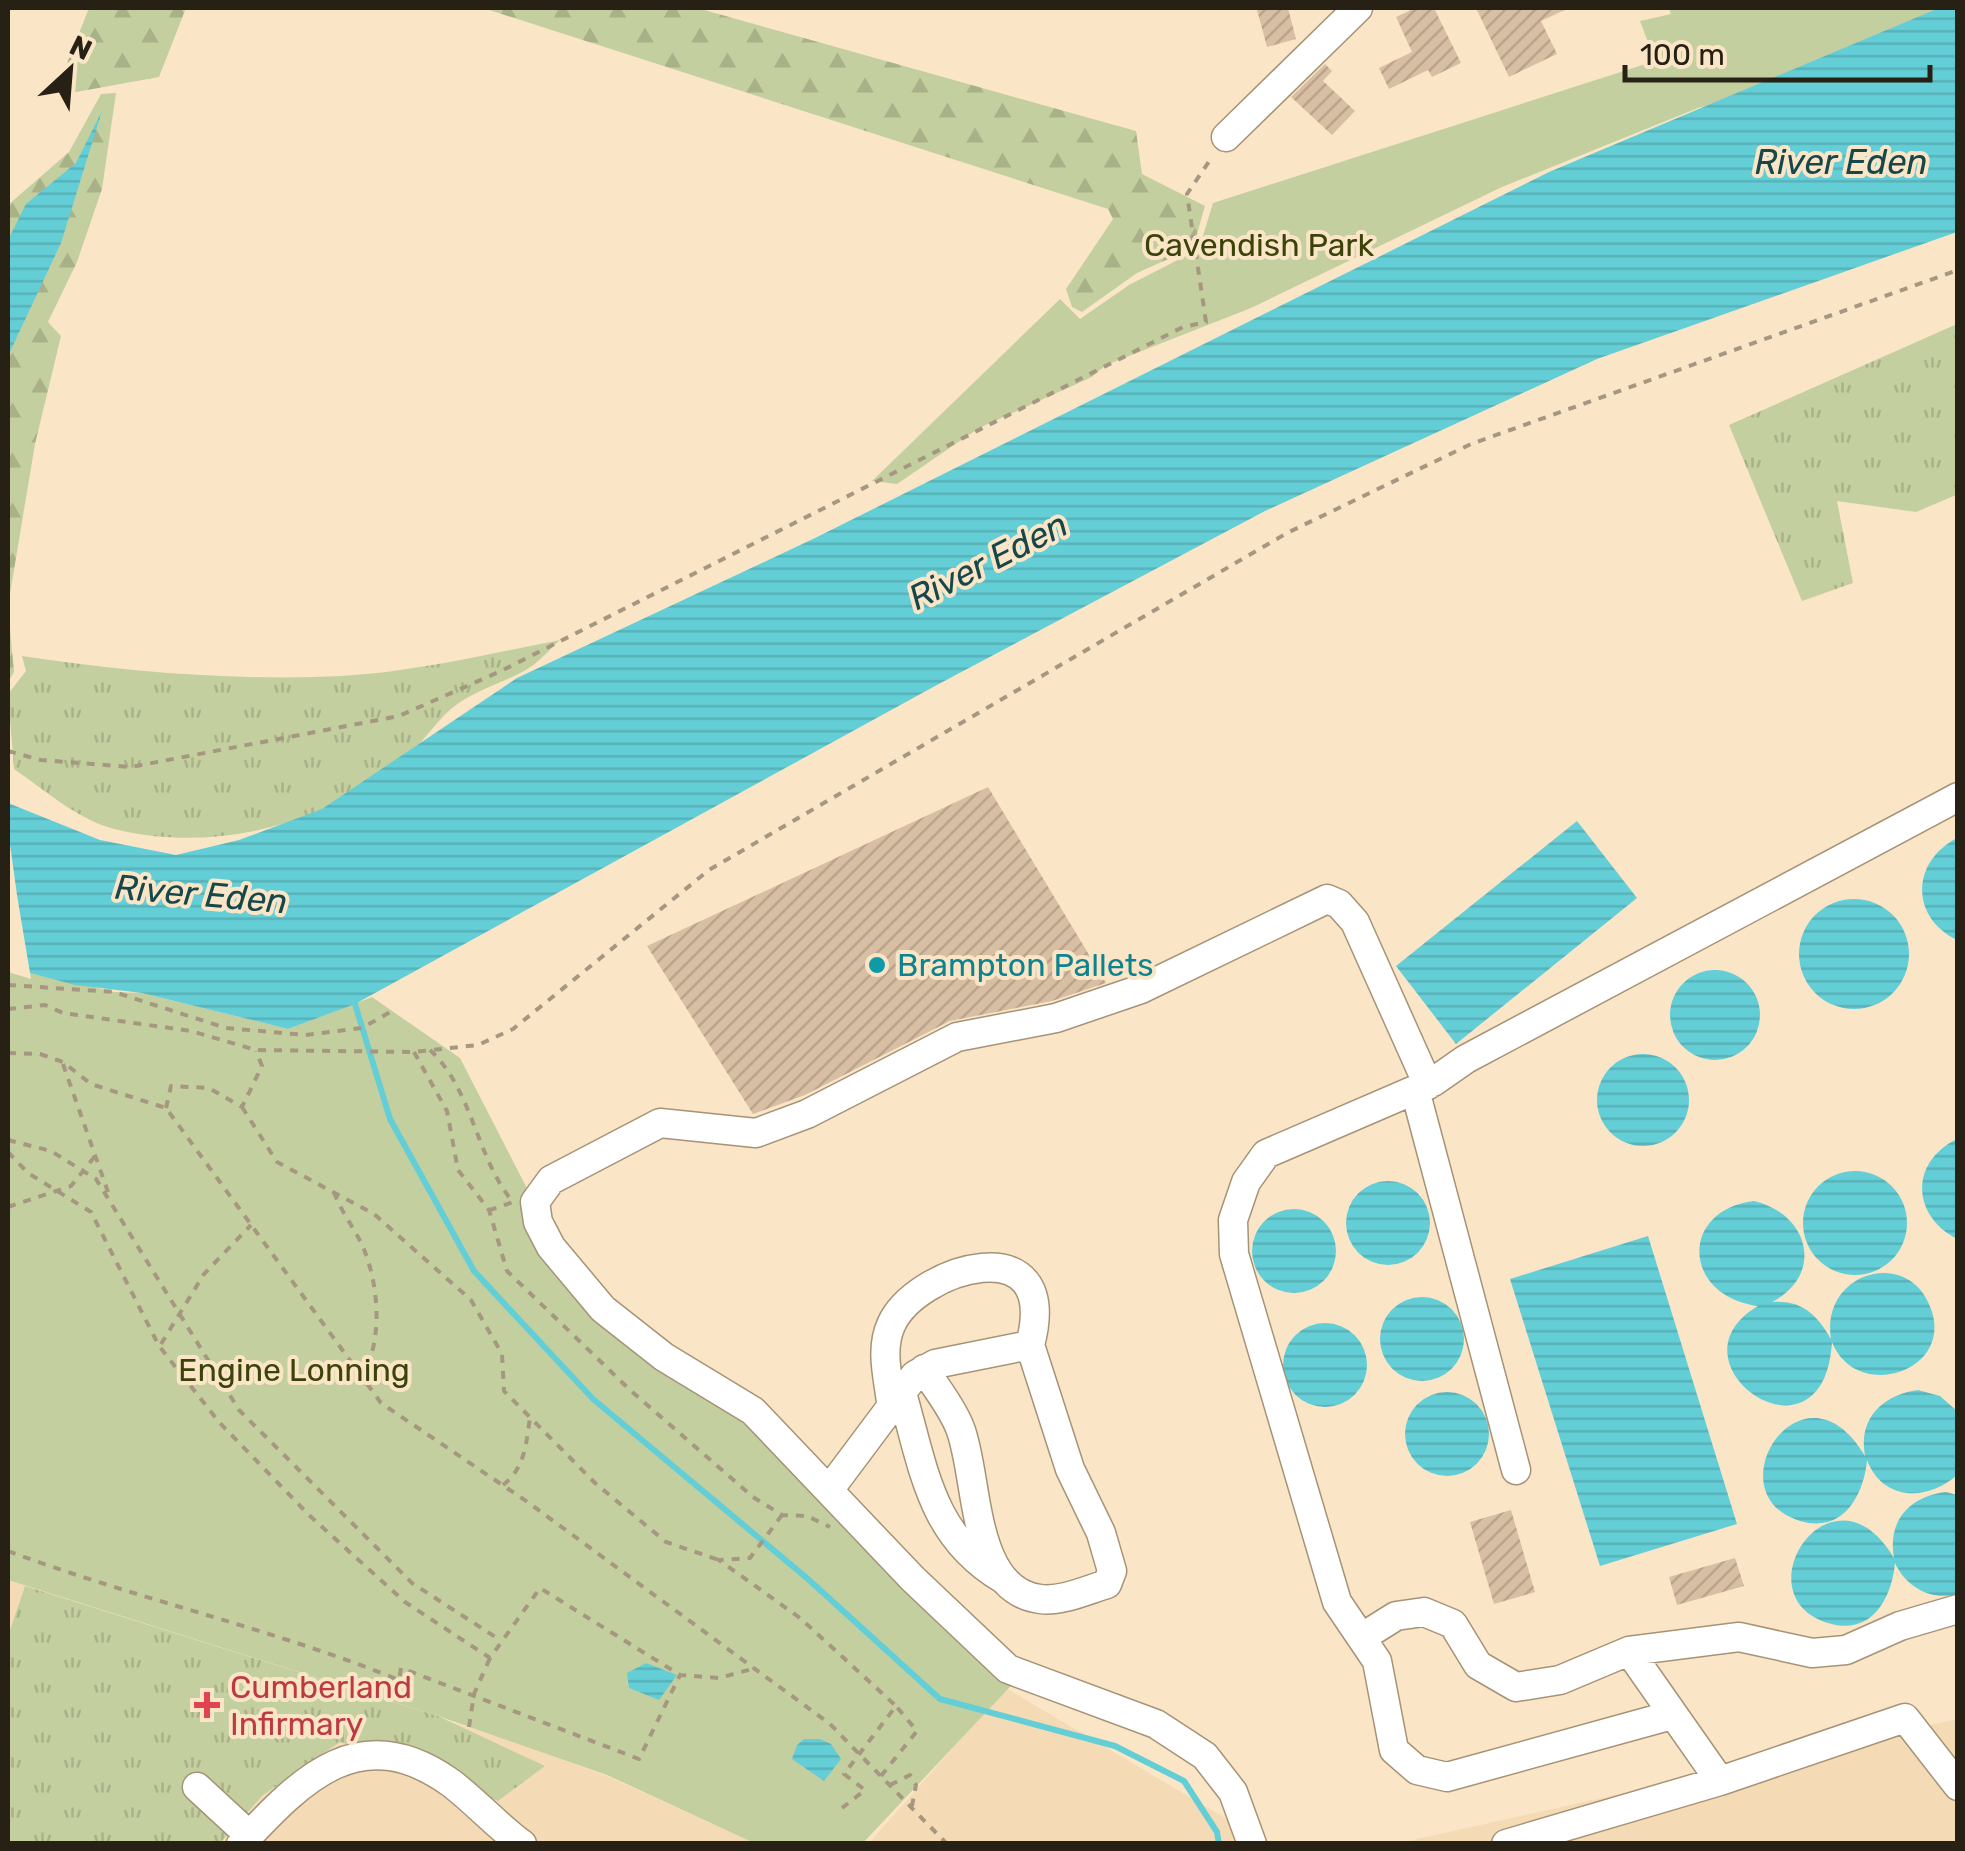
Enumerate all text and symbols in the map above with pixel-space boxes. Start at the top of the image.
north arrow [20,20,120,120]
scale bar [1625,20,1930,82]
text: N [64,29,97,67]
text: 100 m [1640,37,1725,73]
water label: River Eden [1754,141,1928,183]
park label: Cavendish Park [1144,226,1375,264]
water label: River Eden [901,503,1075,619]
water label: River Eden [113,866,289,922]
place label: Brampton Pallets [897,946,1154,984]
marker: Brampton Pallets [866,954,888,976]
park label: Engine Lonning [178,1351,410,1389]
place label: Cumberland Infirmary [230,1668,412,1743]
marker: Cumberland Infirmary [194,1692,220,1718]

